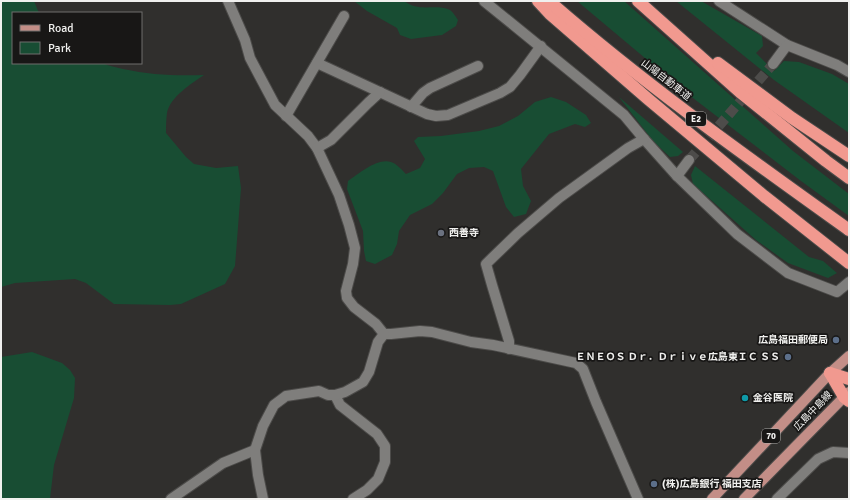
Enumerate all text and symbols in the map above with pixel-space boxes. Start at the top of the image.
legend [12,12,142,64]
text: Road [48,21,74,36]
text: Park [48,41,71,56]
street label: 山陽自動車道 [639,57,693,103]
road number: E2 [686,112,706,126]
place label: 西善寺 [449,227,479,239]
marker: 西善寺 [436,228,446,238]
place label: 広島福田郵便局 [758,334,828,346]
marker: 広島福田郵便局 [831,335,841,345]
place label: ＥＮＥＯＳ Ｄｒ．Ｄｒｉｖｅ広島東ＩＣ ＳＳ [576,351,780,363]
marker: ＥＮＥＯＳ Ｄｒ．Ｄｒｉｖｅ広島東ＩＣ ＳＳ [783,352,793,362]
street label: 広島中島線 [791,389,835,433]
place label: 金谷医院 [753,392,793,404]
marker: 金谷医院 [740,393,750,403]
road number: 70 [762,429,780,443]
place label: (株)広島銀行 福田支店 [662,478,762,490]
marker: (株)広島銀行 福田支店 [649,479,659,489]

